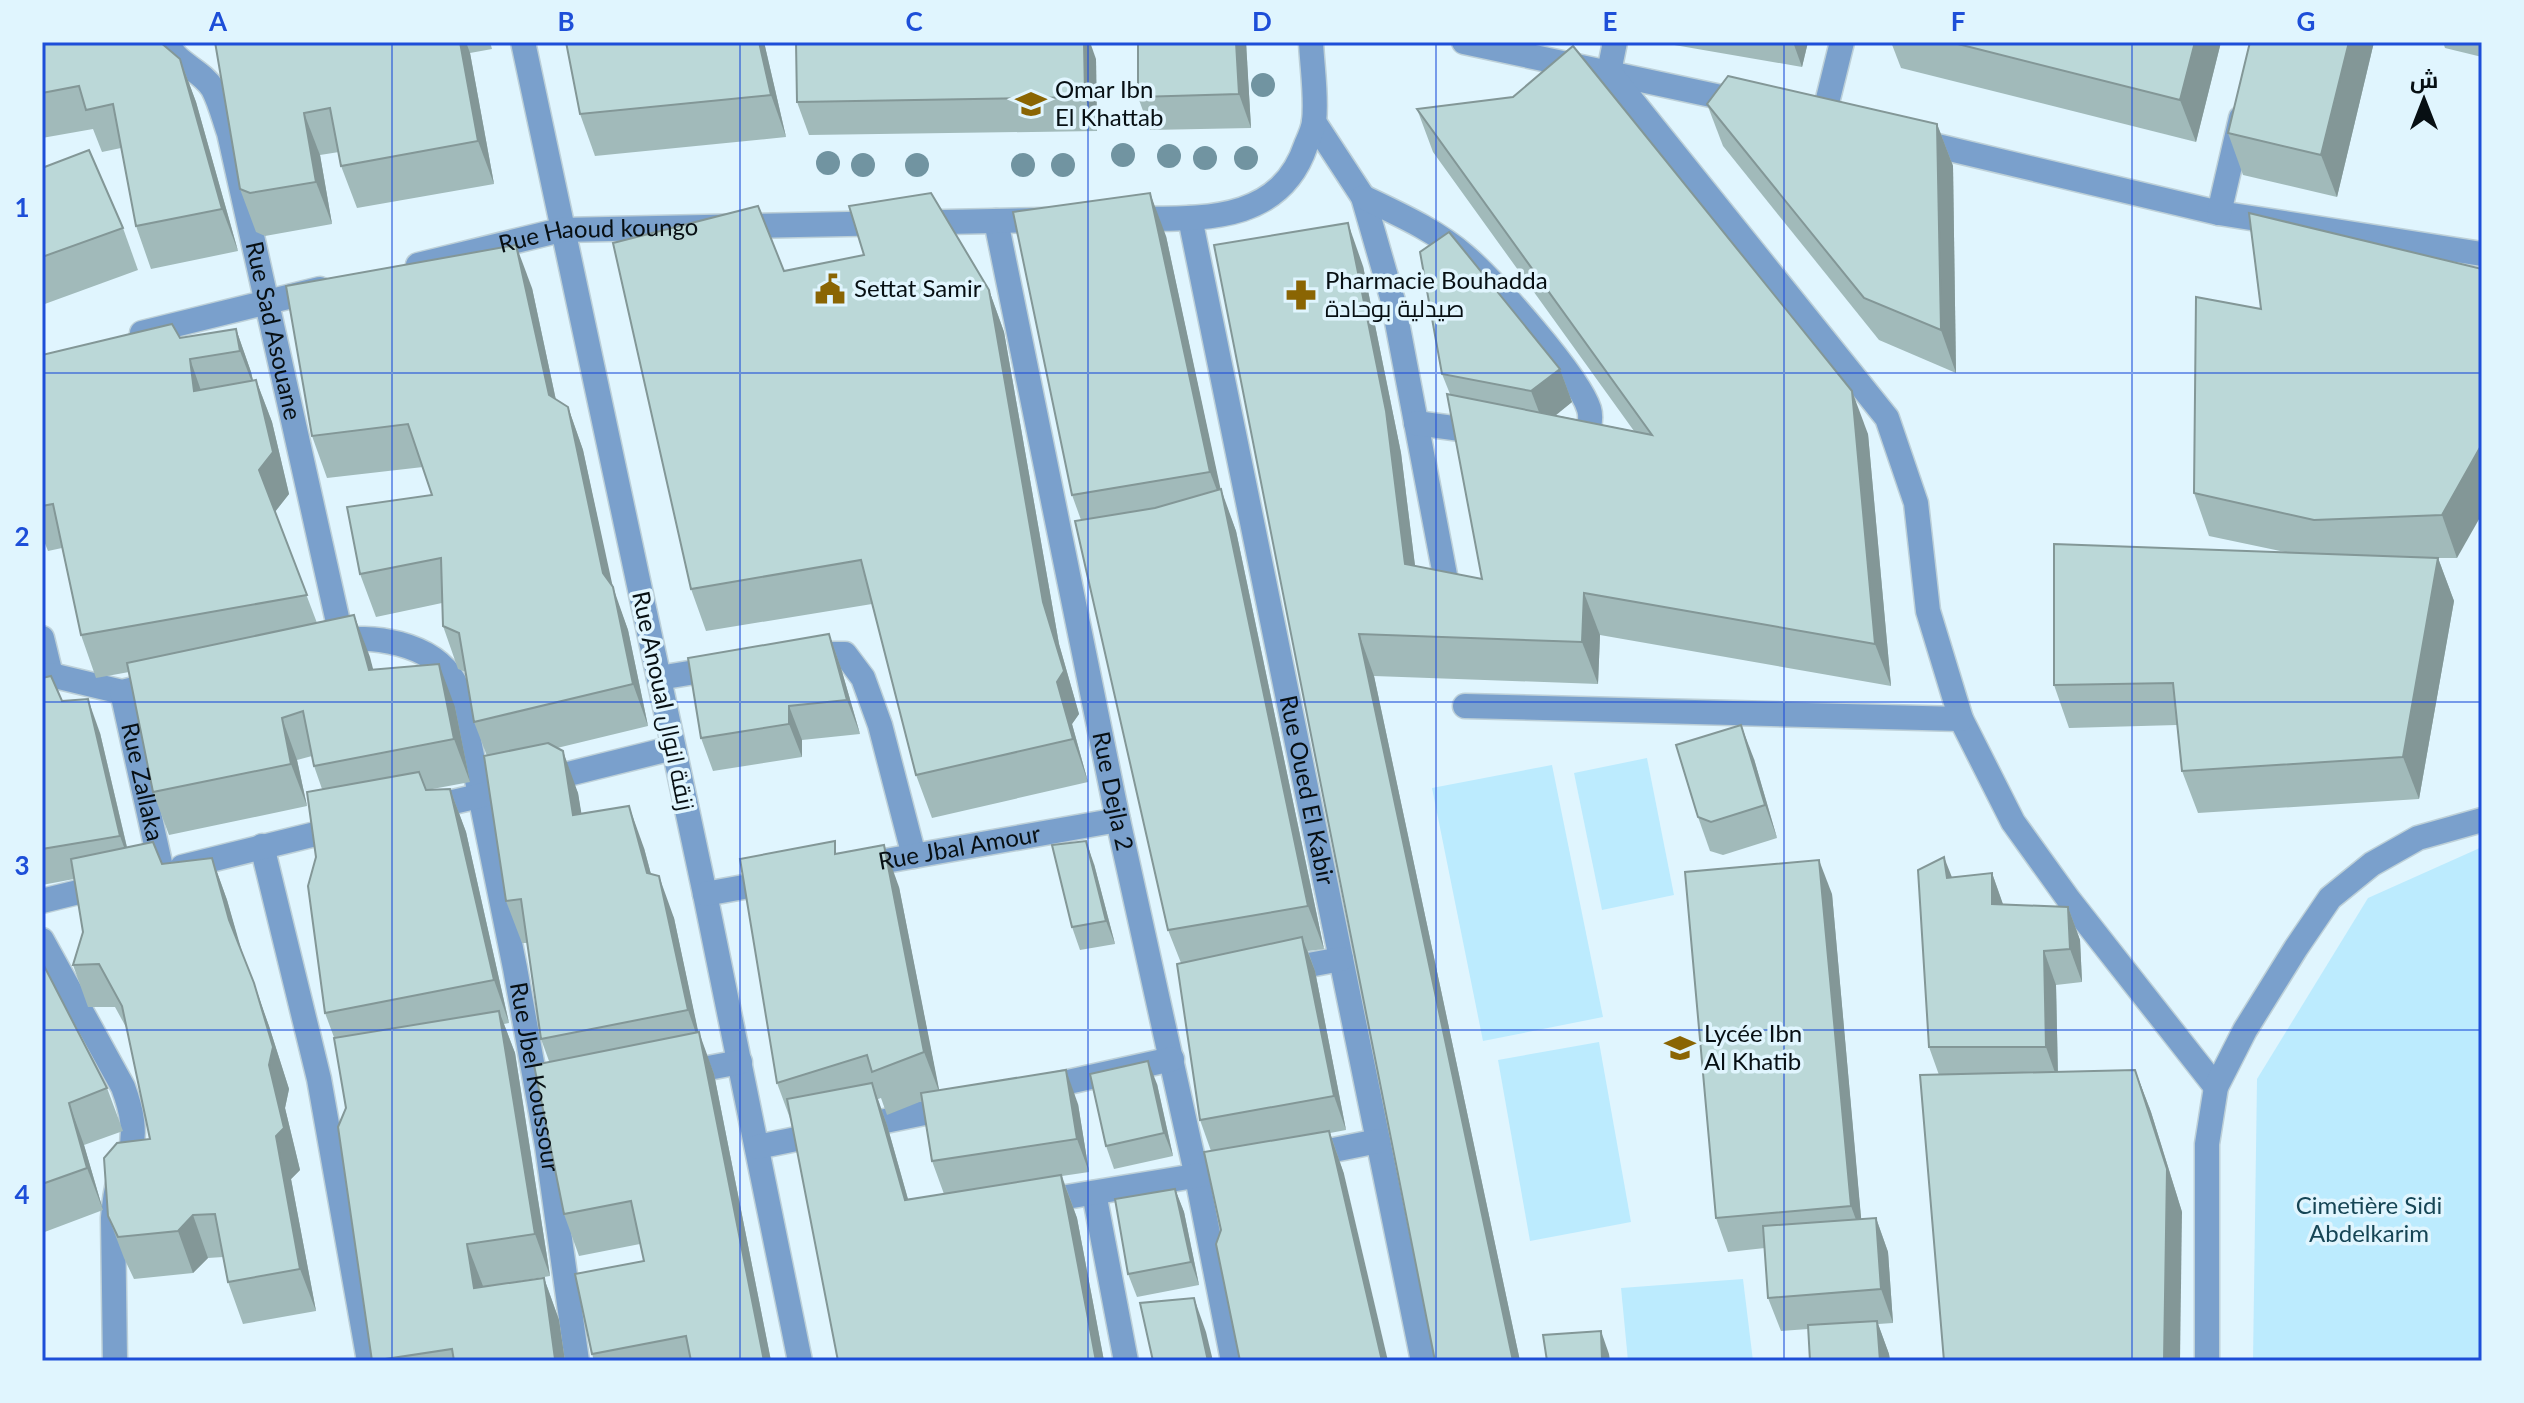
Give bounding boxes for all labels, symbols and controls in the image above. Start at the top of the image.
text: A [208,5,228,37]
text: B [557,5,575,37]
text: C [905,5,923,37]
text: D [1252,5,1272,37]
text: E [1603,5,1617,37]
text: F [1951,5,1965,37]
text: G [2297,5,2315,37]
north arrow [2384,60,2464,140]
text: ش [2410,66,2438,94]
place label: Omar Ibn El Khattab [1055,74,1163,131]
school or university icon: Omar Ibn El Khattab [1014,87,1048,121]
text: 1 [14,191,30,223]
street label: Rue Haoud koungo [495,211,699,258]
street label: Rue Sad Asouane [241,238,308,422]
place label: Pharmacie Bouhadda صيدلية بوحادة [1325,265,1548,322]
public building icon: Settat Samir [813,272,847,306]
place label: Settat Samir [854,273,982,302]
pharmacy icon: Pharmacie Bouhadda صيدلية بوحادة [1284,278,1318,312]
text: 2 [14,520,30,552]
street label: Rue Anoual زنقة انوال [626,588,702,813]
street label: Rue Oued El Kabir [1275,693,1342,888]
street label: Rue Zallaka [116,720,171,843]
street label: Rue Dejla 2 [1087,729,1140,853]
street label: Rue Jbal Amour [876,818,1043,875]
text: 3 [14,849,30,881]
street label: Rue Jbel Koussour [505,979,567,1174]
place label: Lycée Ibn Al Khatib [1704,1018,1802,1075]
school or university icon: Lycée Ibn Al Khatib [1663,1031,1697,1065]
text: 4 [14,1178,30,1210]
park label: Cimetière Sidi Abdelkarim [2296,1190,2442,1247]

